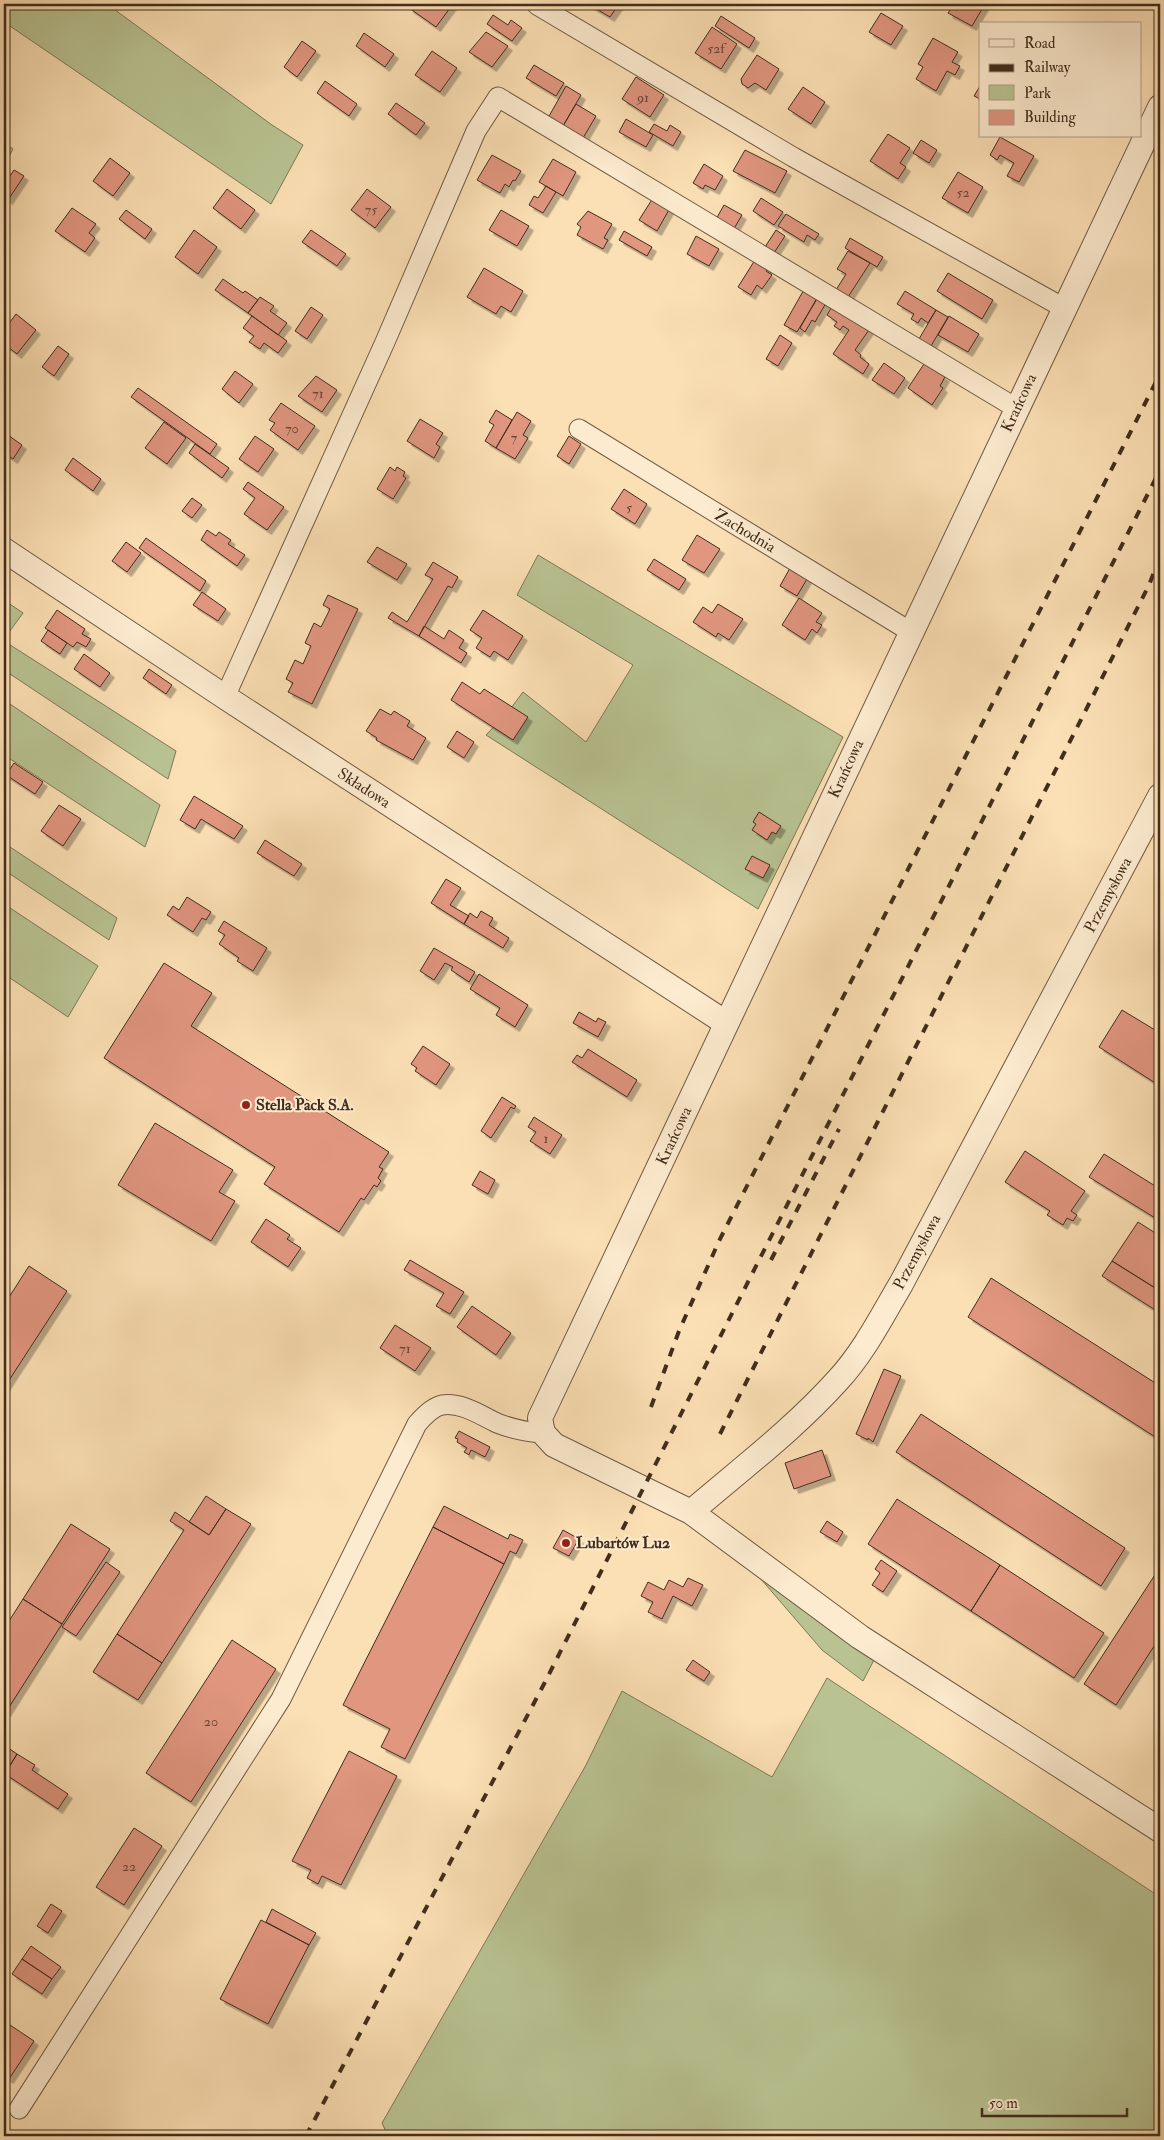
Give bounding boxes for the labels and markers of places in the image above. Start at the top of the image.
place label: Stella Pack S.A. [256,1095,354,1115]
marker: Stella Pack S.A. [240,1099,252,1111]
place label: Lubartów Lu2 [576,1533,670,1553]
marker: Lubartów Lu2 [560,1537,572,1549]

